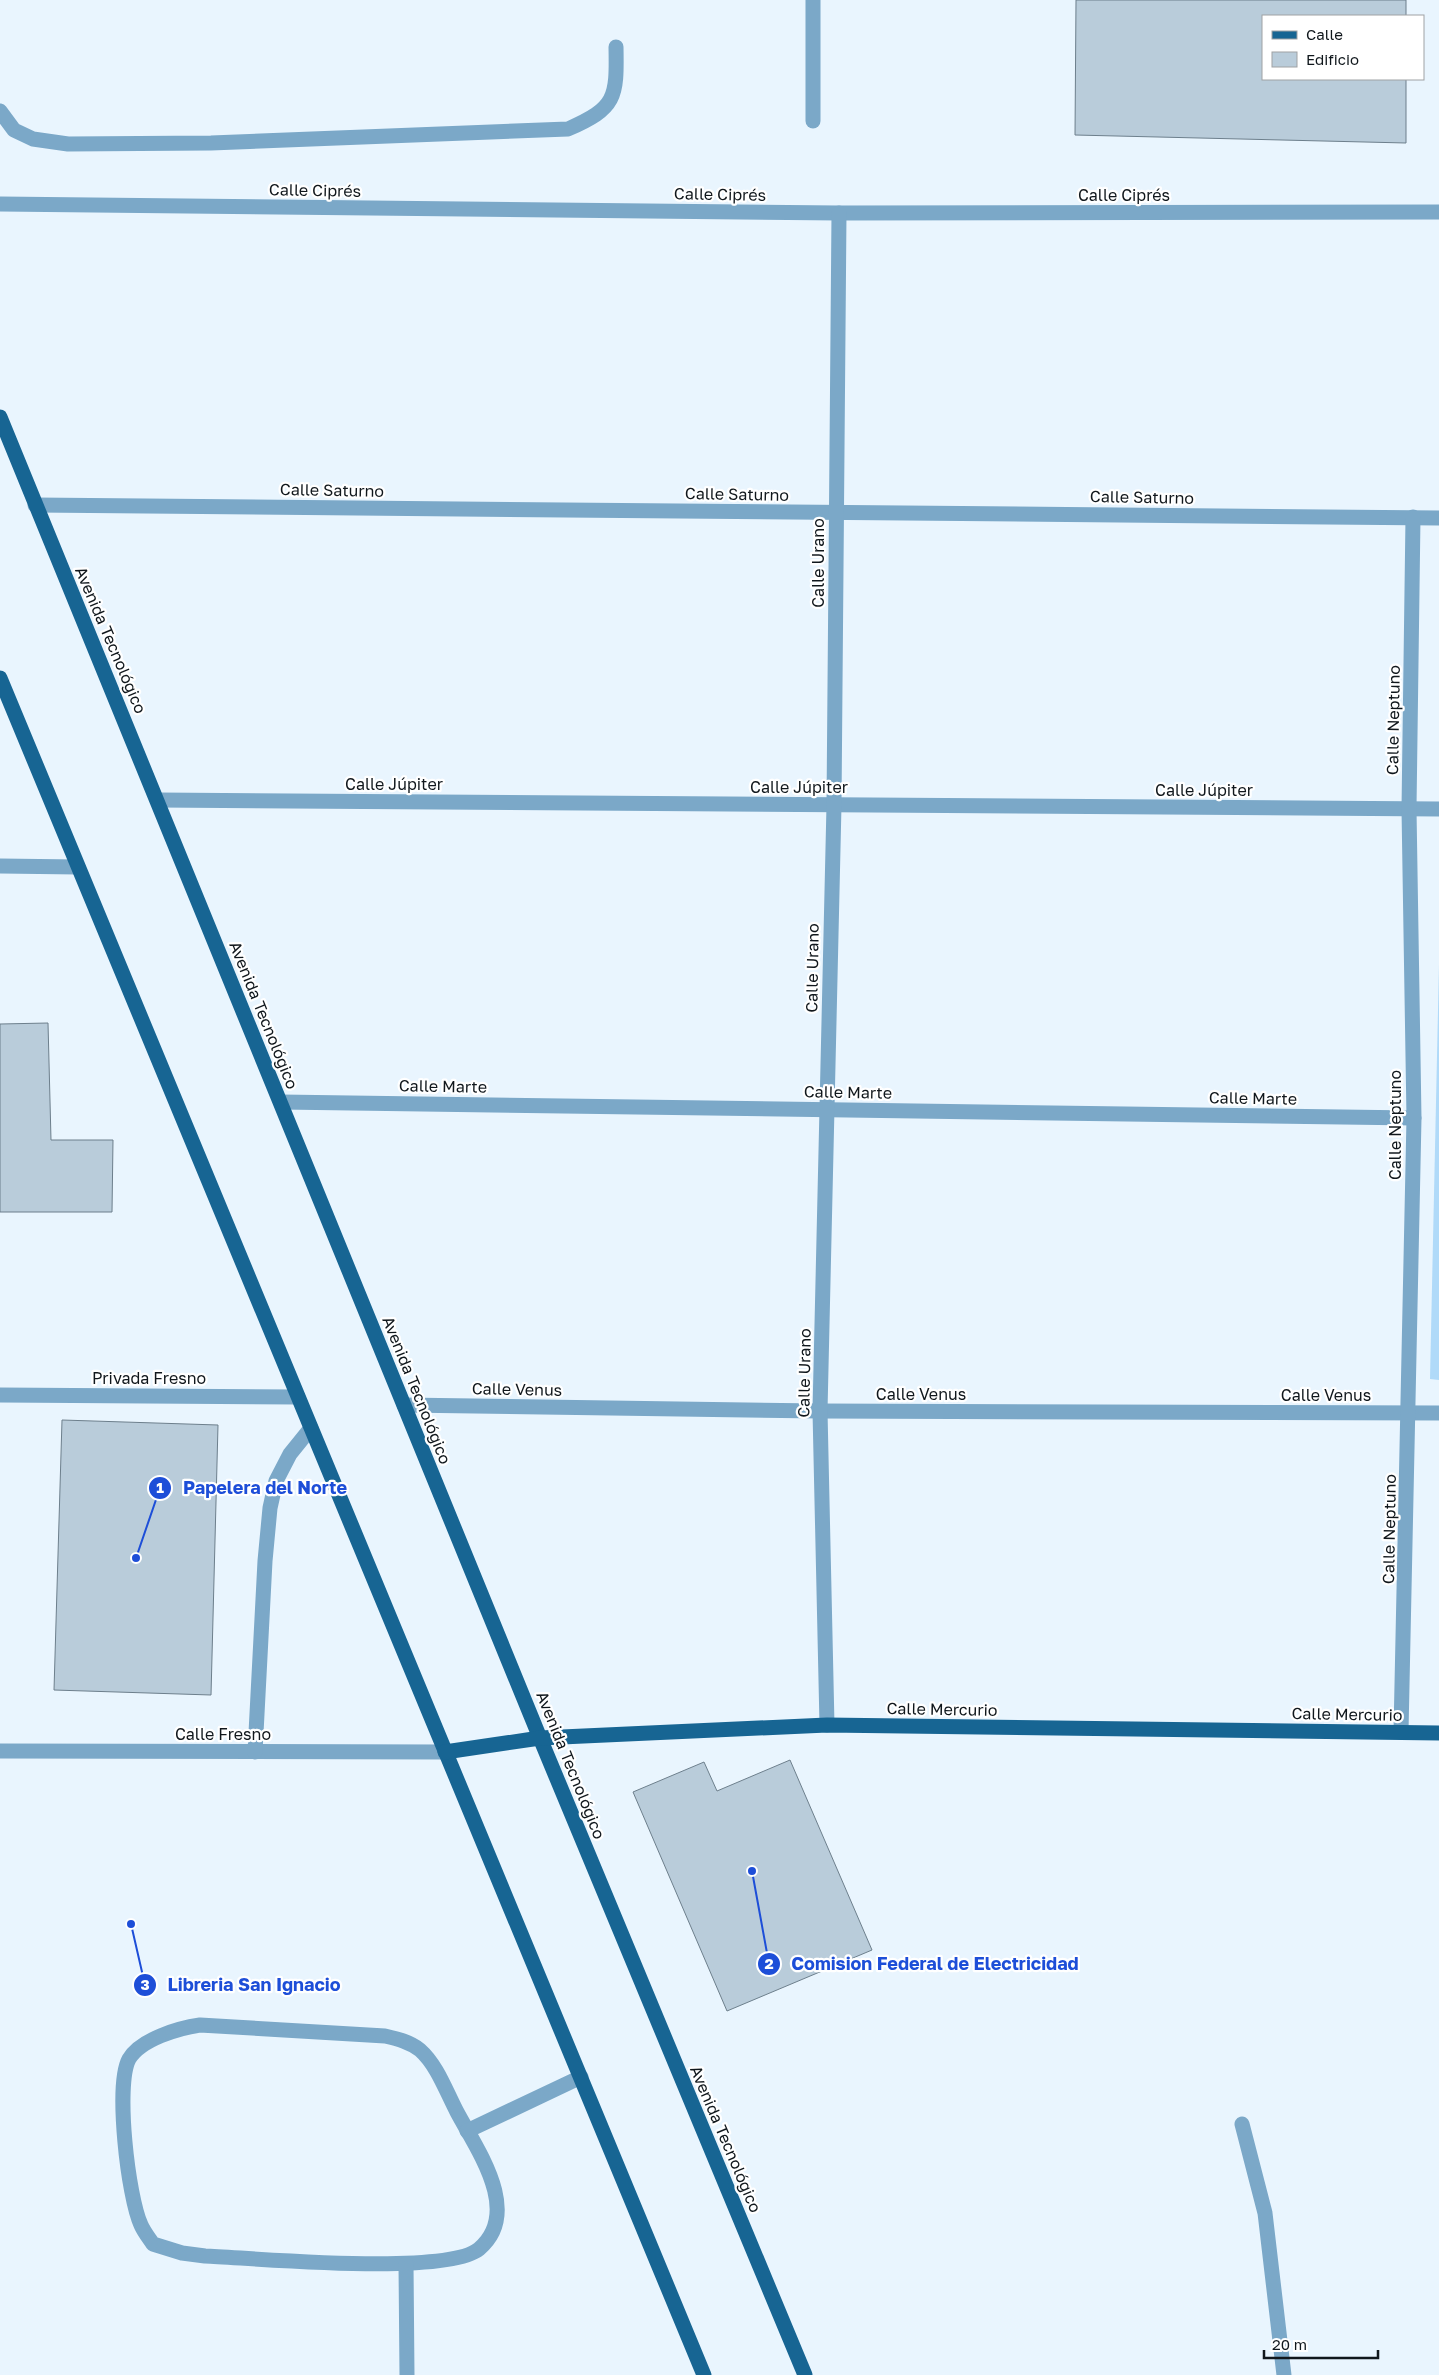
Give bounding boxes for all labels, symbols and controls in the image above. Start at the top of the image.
legend [1262,15,1424,80]
text: Calle [1306,25,1343,43]
text: Edificio [1306,50,1359,68]
street label: Calle Ciprés [269,179,361,201]
street label: Calle Ciprés [674,183,766,205]
street label: Calle Ciprés [1078,185,1170,205]
street label: Calle Saturno [280,479,384,501]
street label: Calle Saturno [685,483,789,505]
street label: Calle Saturno [1090,486,1194,508]
street label: Calle Urano [808,518,828,608]
street label: Avenida Tecnológico [71,564,151,716]
street label: Calle Neptuno [1382,665,1404,775]
street label: Calle Júpiter [345,774,443,794]
street label: Calle Júpiter [750,777,848,797]
street label: Calle Júpiter [1155,780,1253,800]
street label: Calle Urano [801,923,823,1013]
street label: Avenida Tecnológico [225,938,303,1092]
street label: Calle Neptuno [1385,1070,1405,1180]
street label: Calle Marte [399,1075,487,1097]
street label: Calle Marte [804,1081,892,1103]
street label: Calle Marte [1209,1087,1297,1109]
street label: Avenida Tecnológico [378,1313,456,1467]
street label: Calle Urano [793,1328,815,1418]
street label: Privada Fresno [92,1368,206,1388]
street label: Calle Venus [472,1378,562,1400]
street label: Calle Venus [876,1384,966,1404]
street label: Calle Venus [1281,1385,1371,1405]
callout: Papelera del Norte [148,1471,357,1504]
street label: Calle Neptuno [1378,1474,1400,1584]
text: Papelera del Norte [183,1476,347,1498]
text: 1 [156,1478,164,1496]
street label: Avenida Tecnológico [532,1688,610,1842]
street label: Calle Mercurio [886,1698,998,1720]
street label: Calle Mercurio [1291,1703,1403,1725]
street label: Calle Fresno [175,1724,271,1744]
callout: Comision Federal de Electricidad [757,1947,1089,1980]
text: Comision Federal de Electricidad [791,1952,1079,1974]
text: 2 [764,1954,774,1972]
callout: Libreria San Ignacio [133,1968,351,2001]
text: Libreria San Ignacio [167,1973,341,1995]
text: 3 [140,1975,150,1993]
street label: Avenida Tecnológico [686,2063,766,2215]
scale bar [1264,2328,1378,2360]
text: 20 m [1272,2335,1307,2353]

